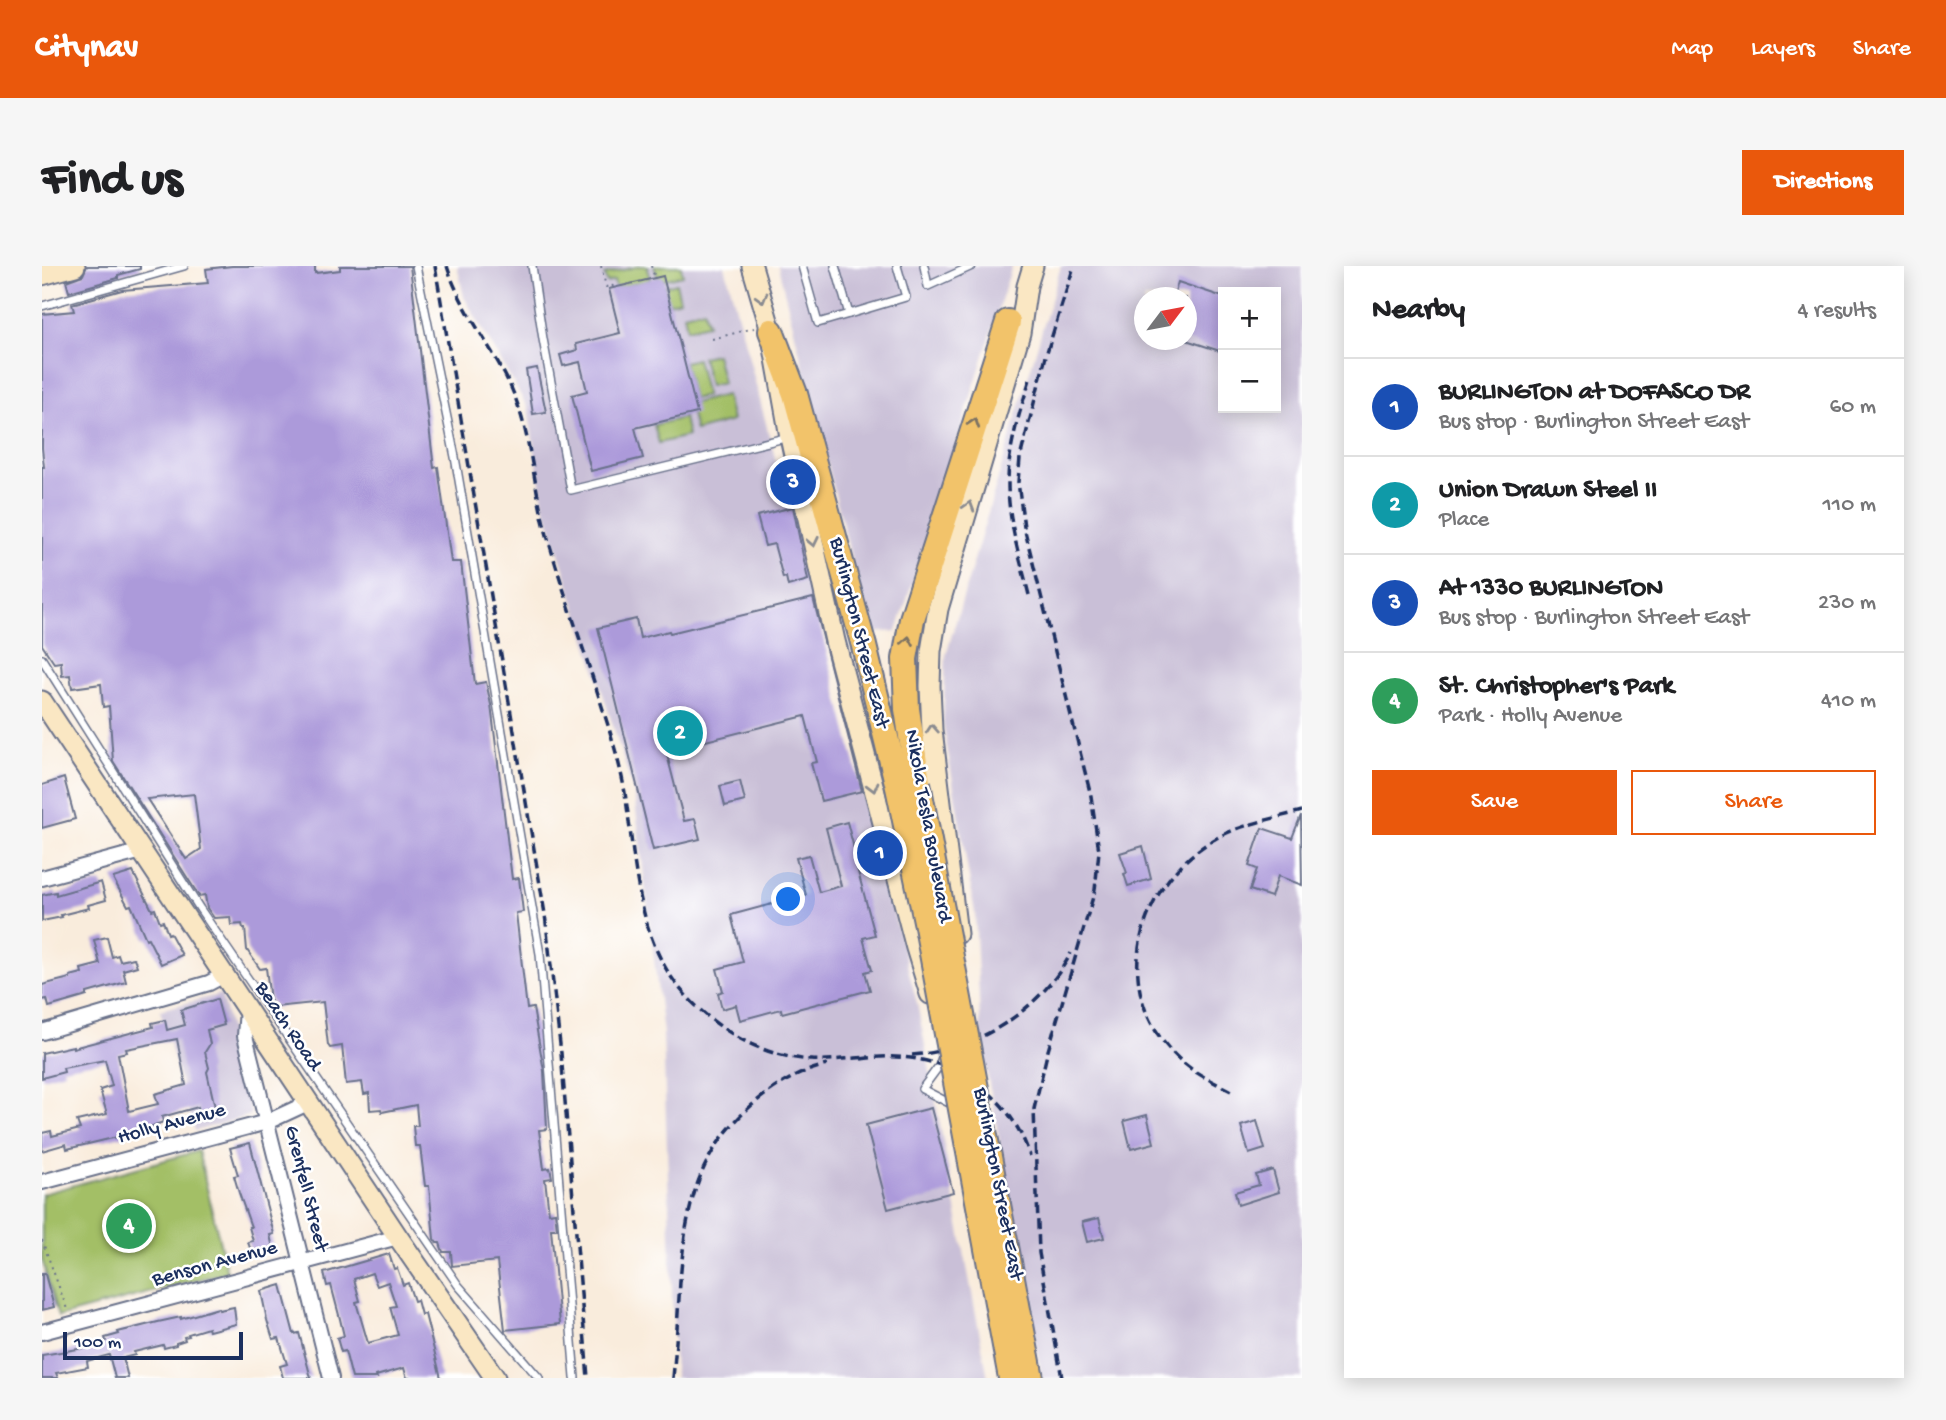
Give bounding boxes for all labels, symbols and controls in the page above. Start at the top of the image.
text: Citynav [35,30,138,68]
text: Map [1671,35,1713,64]
text: Layers [1751,35,1815,64]
text: Share [1853,35,1911,64]
button: Directions [1742,150,1904,215]
text: Find us [42,153,182,211]
north arrow [1134,287,1197,350]
map controls [1218,287,1281,413]
button: + [1218,287,1281,350]
one-way arrow [753,292,768,304]
text: Nearby [1372,294,1465,329]
text: 4 results [1797,298,1876,325]
button: − [1218,350,1281,413]
text: BURLINGTON at DOFASCO DR [1439,378,1750,409]
text: 1 [1390,394,1400,421]
text: 60 m [1830,394,1876,421]
text: Bus stop · Burlington Street East [1439,409,1749,436]
one-way arrow [966,418,980,430]
pin: 3 [770,456,816,508]
text: Union Drawn Steel II [1439,476,1657,507]
text: 2 [1389,492,1401,519]
text: 110 m [1823,492,1876,519]
one-way arrow [960,501,975,513]
text: Place [1439,507,1489,534]
street label: Burlington Street East [822,534,894,733]
one-way arrow [804,536,819,548]
text: At 1330 BURLINGTON [1439,574,1663,605]
text: 3 [1389,590,1401,617]
text: 230 m [1818,590,1876,617]
text: Bus stop · Burlington Street East [1439,605,1749,632]
one-way arrow [900,635,915,647]
text: St. Christopher's Park [1439,672,1674,703]
text: 4 [1390,688,1400,715]
text: 410 m [1821,688,1876,715]
text: Park · Holly Avenue [1439,703,1622,730]
pin: 2 [657,707,703,759]
one-way arrow [925,723,940,734]
street label: Nikola Tesla Boulevard [898,728,957,926]
button: Save [1372,770,1617,835]
button: Share [1631,770,1876,835]
one-way arrow [865,780,879,792]
pin: 1 [857,827,903,879]
your location [771,882,805,916]
street label: Beach Road [247,977,327,1078]
street label: Burlington Street East [966,1085,1028,1285]
street label: Holly Avenue [115,1098,230,1151]
street label: Grenfell Street [277,1123,333,1257]
pin: 4 [106,1200,152,1252]
street label: Benson Avenue [149,1236,281,1294]
scale bar [63,1329,243,1361]
text: 100 m [74,1332,121,1355]

